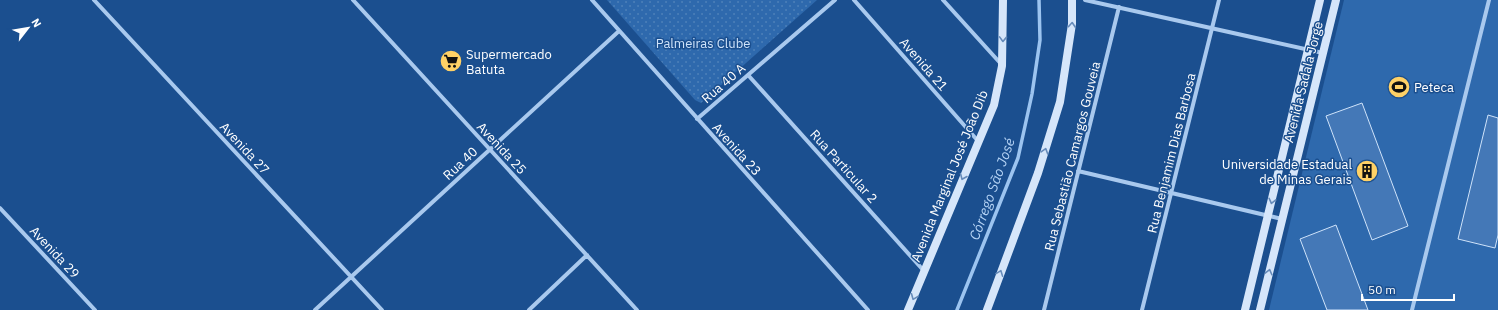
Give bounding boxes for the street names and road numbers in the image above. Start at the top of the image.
street label: Avenida Sadala Jorge [1280,20,1327,145]
street label: Avenida 21 [896,34,952,95]
street label: Rua 40 A [698,59,749,107]
street label: Rua Sebastião Camargos Gouveia [1041,60,1104,253]
street label: Rua Benjamim Dias Barbosa [1143,71,1200,235]
street label: Avenida Marginal José João Dib [907,88,992,265]
street label: Avenida 27 [216,119,273,178]
street label: Avenida 25 [473,119,530,178]
street label: Avenida 23 [708,119,765,179]
street label: Rua Particular 2 [806,126,881,207]
street label: Rua 40 [439,143,481,184]
street label: Avenida 29 [26,223,83,282]

